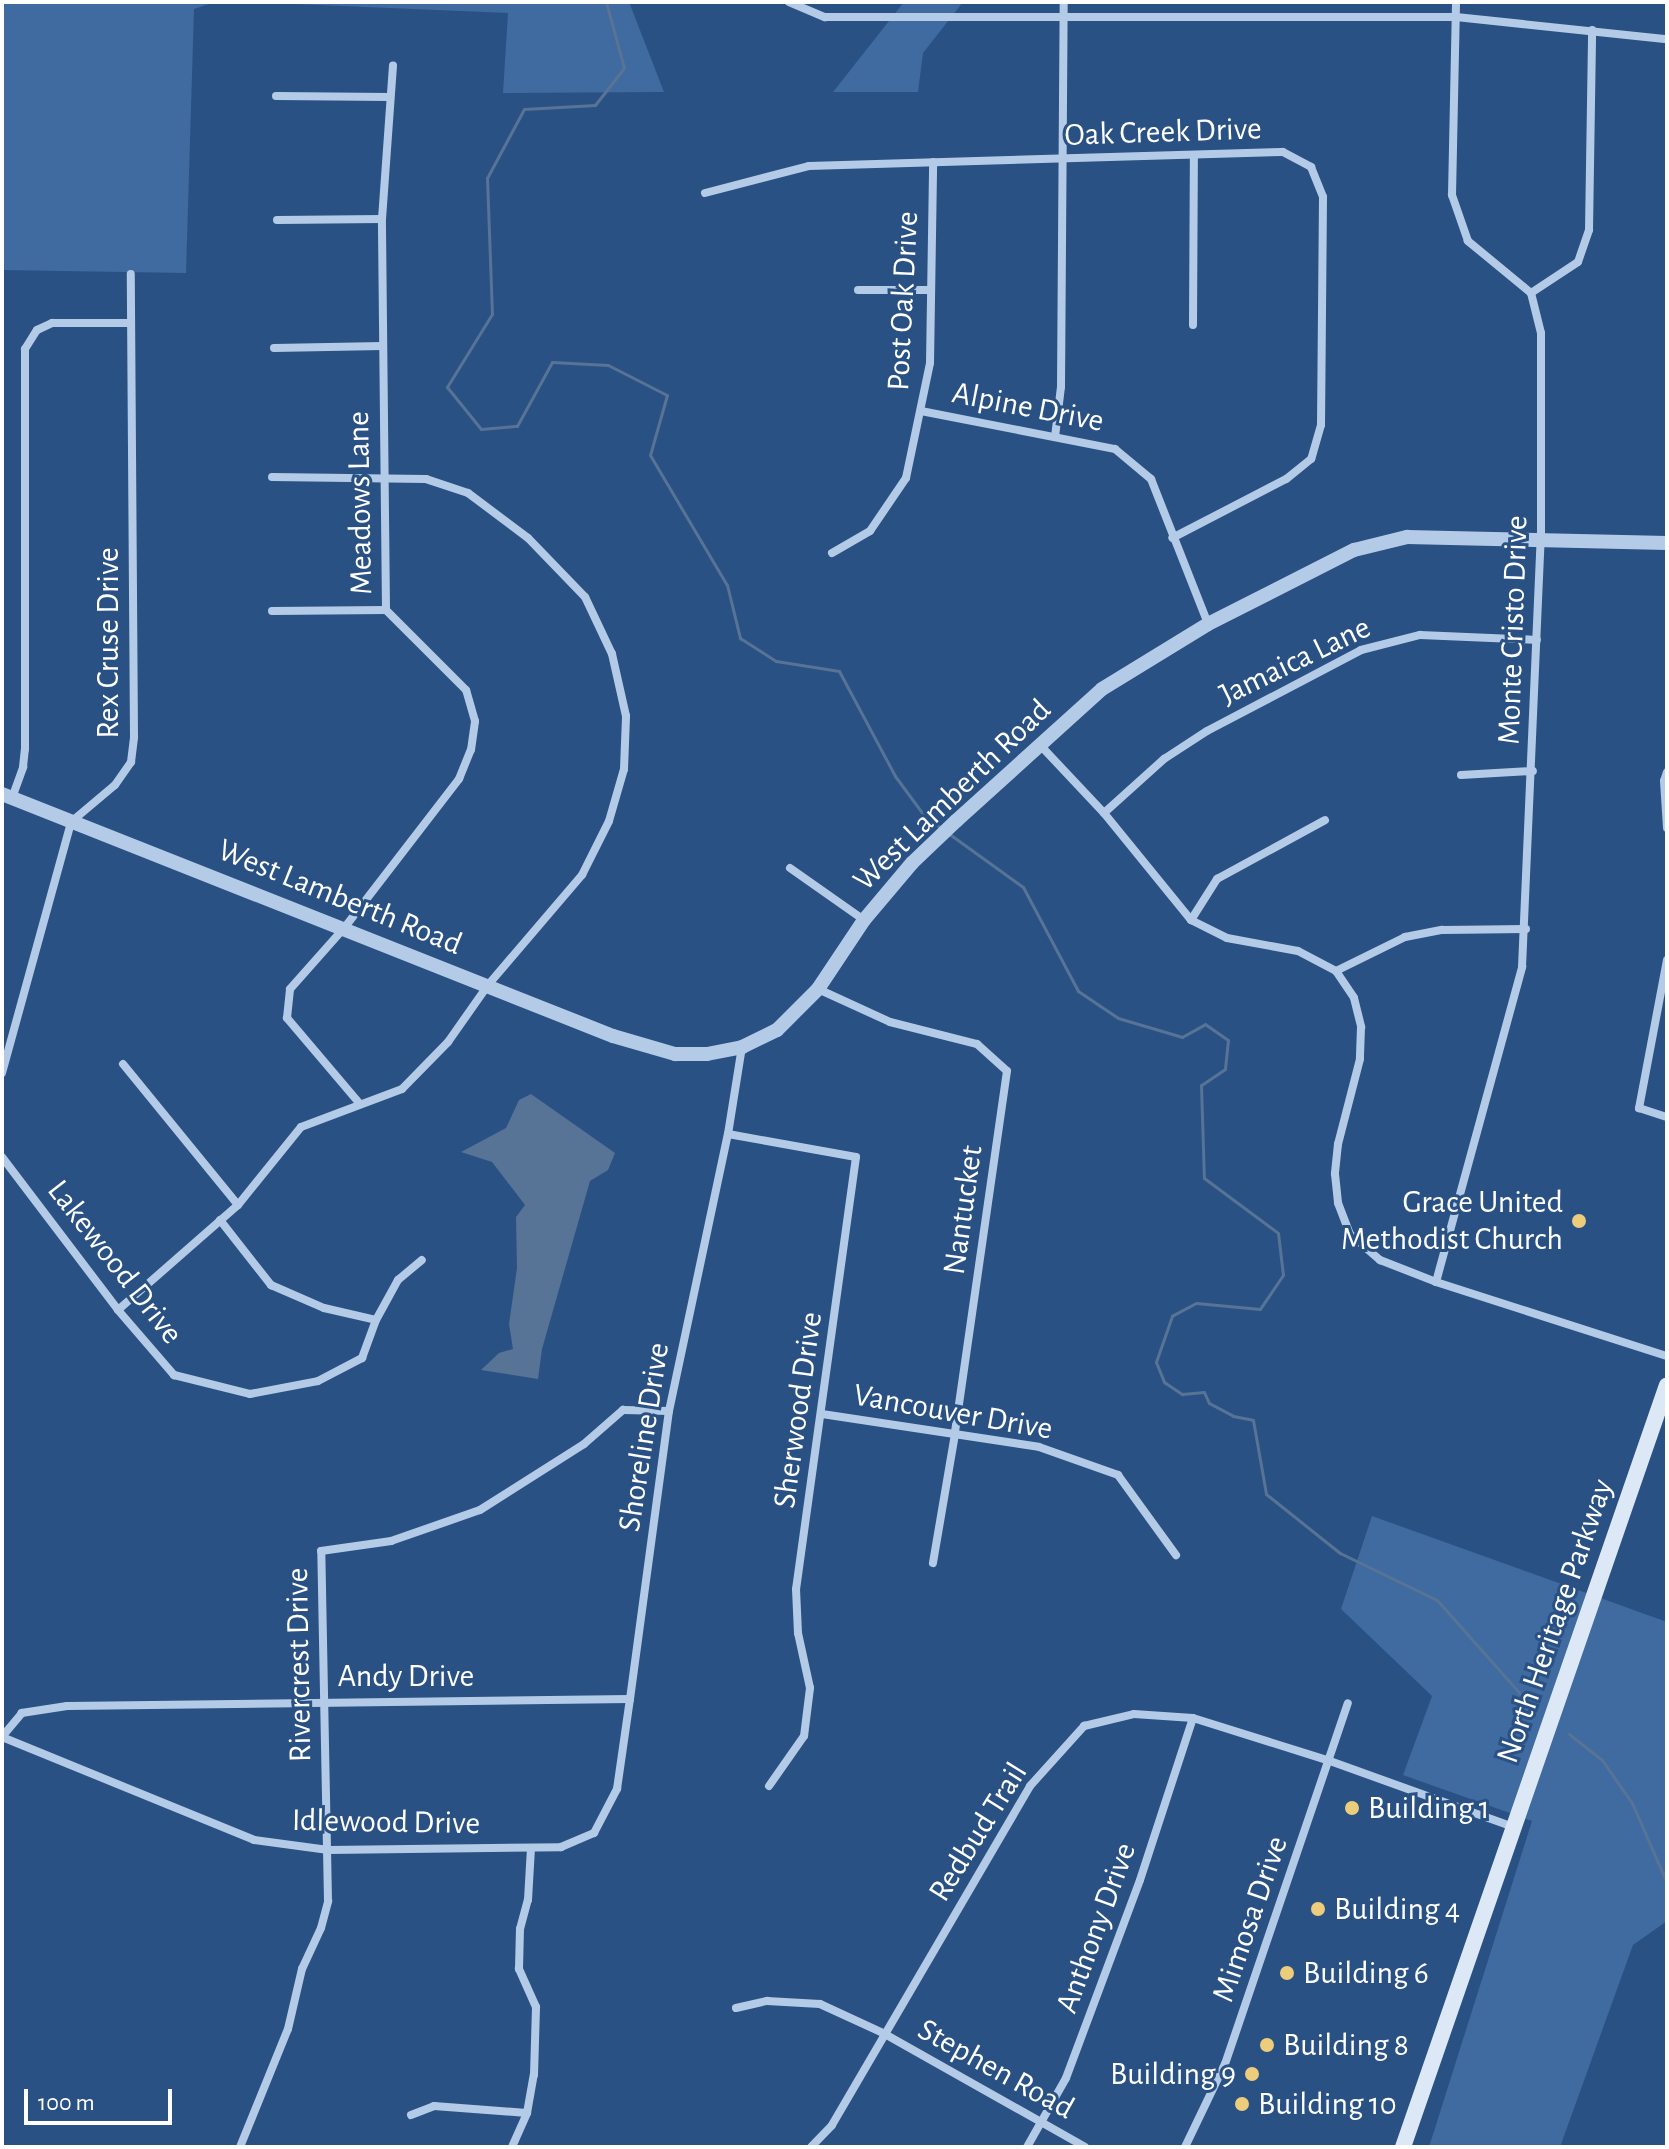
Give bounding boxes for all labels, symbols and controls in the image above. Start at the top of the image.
street label: Oak Creek Drive [1064,109,1262,155]
street label: Post Oak Drive [879,210,927,392]
street label: Alpine Drive [949,374,1107,440]
street label: Meadows Lane [339,411,381,595]
street label: Monte Cristo Drive [1490,515,1536,745]
street label: Rex Cruse Drive [89,547,127,739]
street label: Jamaica Lane [1213,608,1377,714]
street label: West Lamberth Road [845,691,1059,899]
street label: West Lamberth Road [212,831,468,963]
street label: Nantucket [935,1143,991,1277]
street label: Lakewood Drive [39,1172,191,1352]
place label: Grace United Methodist Church [1341,1184,1563,1259]
marker: Grace United Methodist Church [1570,1212,1588,1230]
street label: Sherwood Drive [765,1309,831,1511]
street label: Shoreline Drive [610,1340,678,1534]
street label: Vancouver Drive [851,1376,1055,1448]
street label: North Heritage Parkway [1488,1474,1622,1768]
street label: Rivercrest Drive [278,1567,320,1763]
street label: Andy Drive [338,1657,474,1695]
street label: Redbud Trail [920,1755,1036,1909]
place label: Building 1 [1368,1789,1490,1827]
marker: Building 1 [1343,1799,1361,1817]
street label: Idlewood Drive [292,1801,480,1843]
street label: Mimosa Drive [1204,1831,1296,2007]
street label: Anthony Drive [1047,1838,1145,2018]
place label: Building 4 [1334,1890,1460,1928]
marker: Building 4 [1309,1900,1327,1918]
place label: Building 6 [1303,1954,1429,1992]
marker: Building 6 [1278,1964,1296,1982]
street label: Stephen Road [911,2010,1081,2128]
place label: Building 8 [1283,2026,1409,2064]
marker: Building 8 [1258,2036,1276,2054]
place label: Building 9 [1110,2055,1236,2093]
marker: Building 9 [1243,2065,1261,2083]
scale bar [28,2073,176,2123]
place label: Building 10 [1258,2085,1397,2123]
text: 100 m [38,2091,95,2115]
marker: Building 10 [1233,2095,1251,2113]

